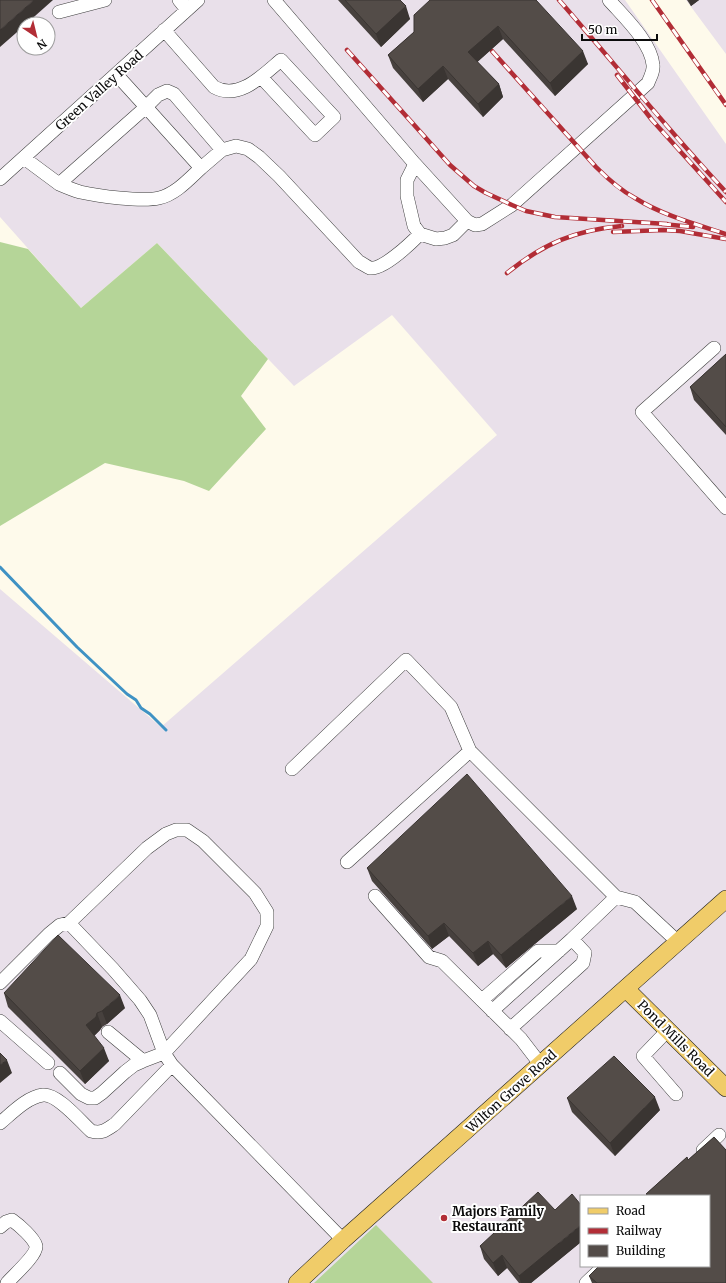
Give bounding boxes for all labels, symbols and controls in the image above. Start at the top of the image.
north arrow [16,16,56,56]
scale bar [582,16,657,42]
text: 50 m [588,22,617,37]
text: N [34,36,49,53]
street label: Green Valley Road [52,46,147,134]
street label: Pond Mills Road [634,996,718,1080]
street label: Wilton Grove Road [462,1046,560,1137]
legend [580,1195,710,1267]
place label: Majors Family Restaurant [452,1203,544,1235]
text: Road [616,1203,645,1218]
marker: Majors Family Restaurant [439,1213,449,1223]
text: Railway [616,1223,662,1238]
text: Building [616,1243,666,1258]

